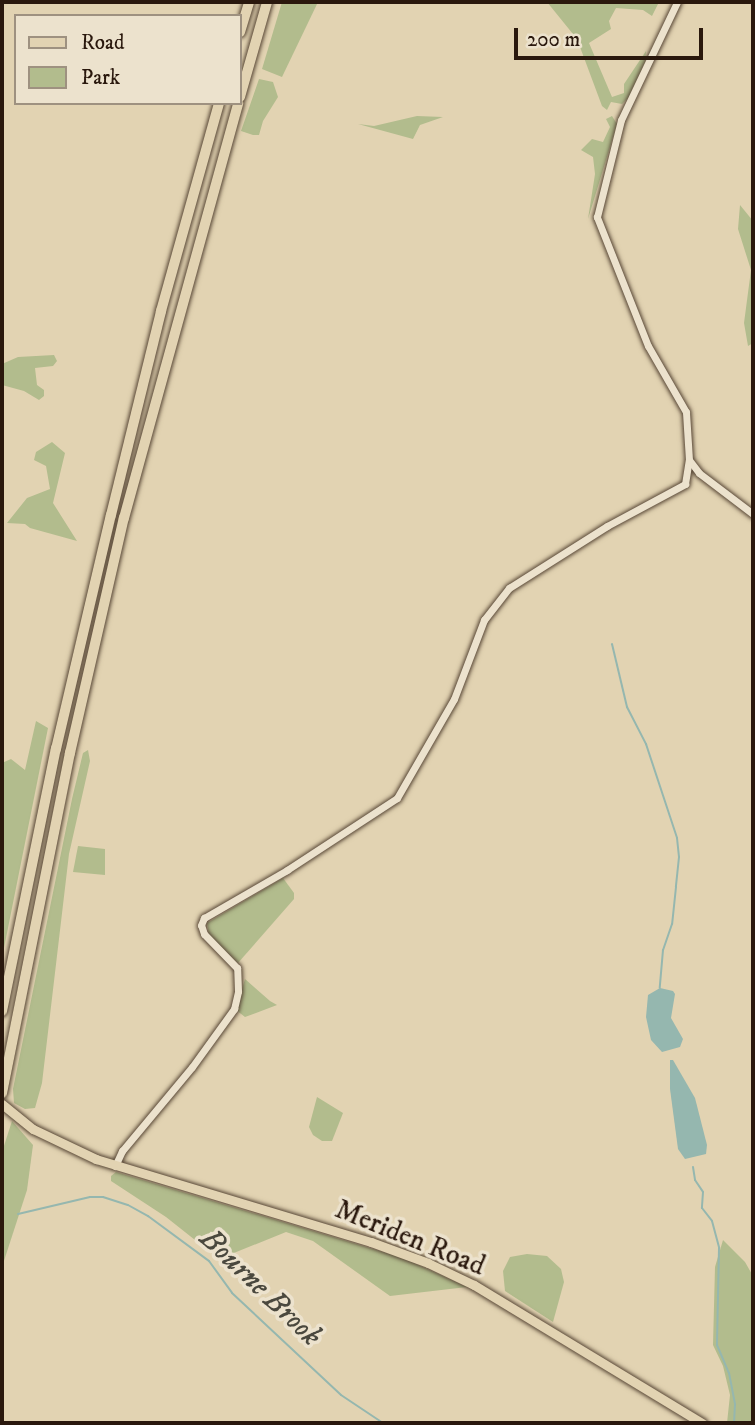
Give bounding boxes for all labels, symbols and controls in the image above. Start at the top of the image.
legend [14,14,242,105]
scale bar [517,14,706,58]
text: 200 m [527,27,580,53]
text: Road [81,30,125,56]
text: Park [81,65,120,91]
street label: Meriden Road [330,1193,490,1283]
water label: Bourne Brook [192,1221,328,1355]

